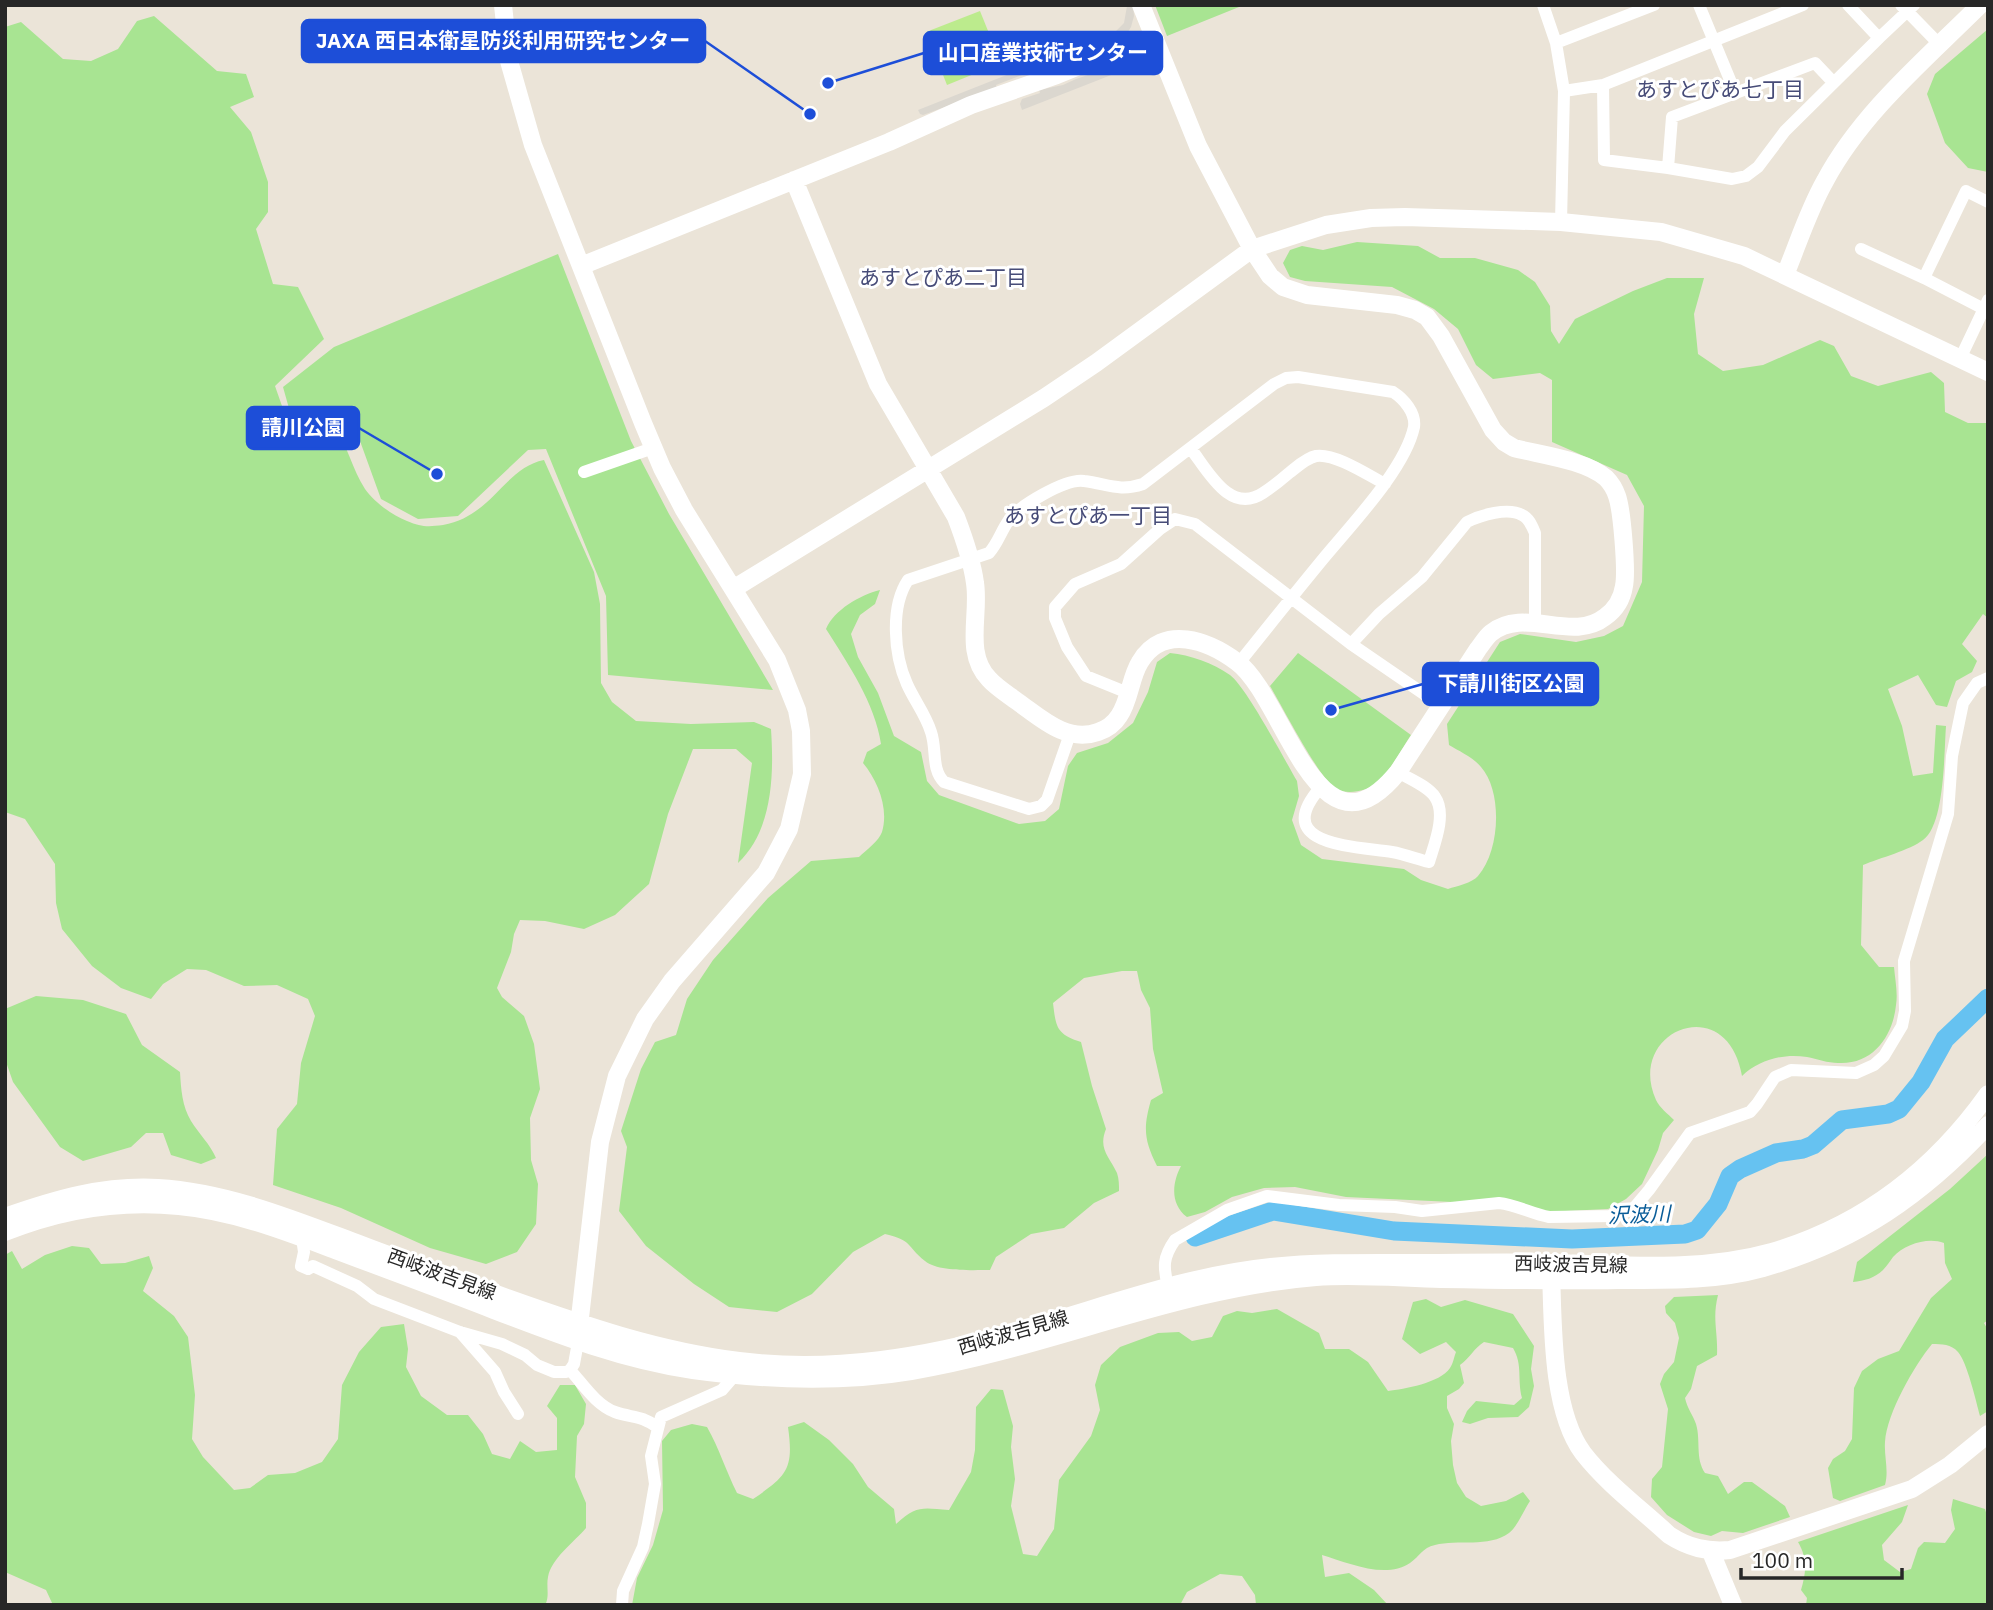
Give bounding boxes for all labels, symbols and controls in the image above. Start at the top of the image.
callout: JAXA 西日本衛星防災利用研究センター [302,20,705,62]
text: JAXA 西日本衛星防災利用研究センター [316,26,690,54]
callout: 山口産業技術センター [924,32,1162,74]
text: 山口産業技術センター [938,38,1148,66]
district label: あすとぴあ七丁目 [1636,75,1804,103]
district label: あすとぴあ二丁目 [859,263,1027,291]
callout: 請川公園 [247,407,359,449]
text: 請川公園 [261,413,345,441]
district label: あすとぴあ一丁目 [1004,501,1172,529]
callout: 下請川街区公園 [1423,663,1598,705]
text: 下請川街区公園 [1438,669,1585,697]
water label: 沢波川 [1607,1199,1673,1229]
street label: 西岐波吉見線 [384,1243,500,1305]
street label: 西岐波吉見線 [1514,1251,1628,1277]
street label: 西岐波吉見線 [955,1305,1071,1359]
scale bar [1741,1536,1902,1580]
text: 100 m [1752,1546,1813,1574]

